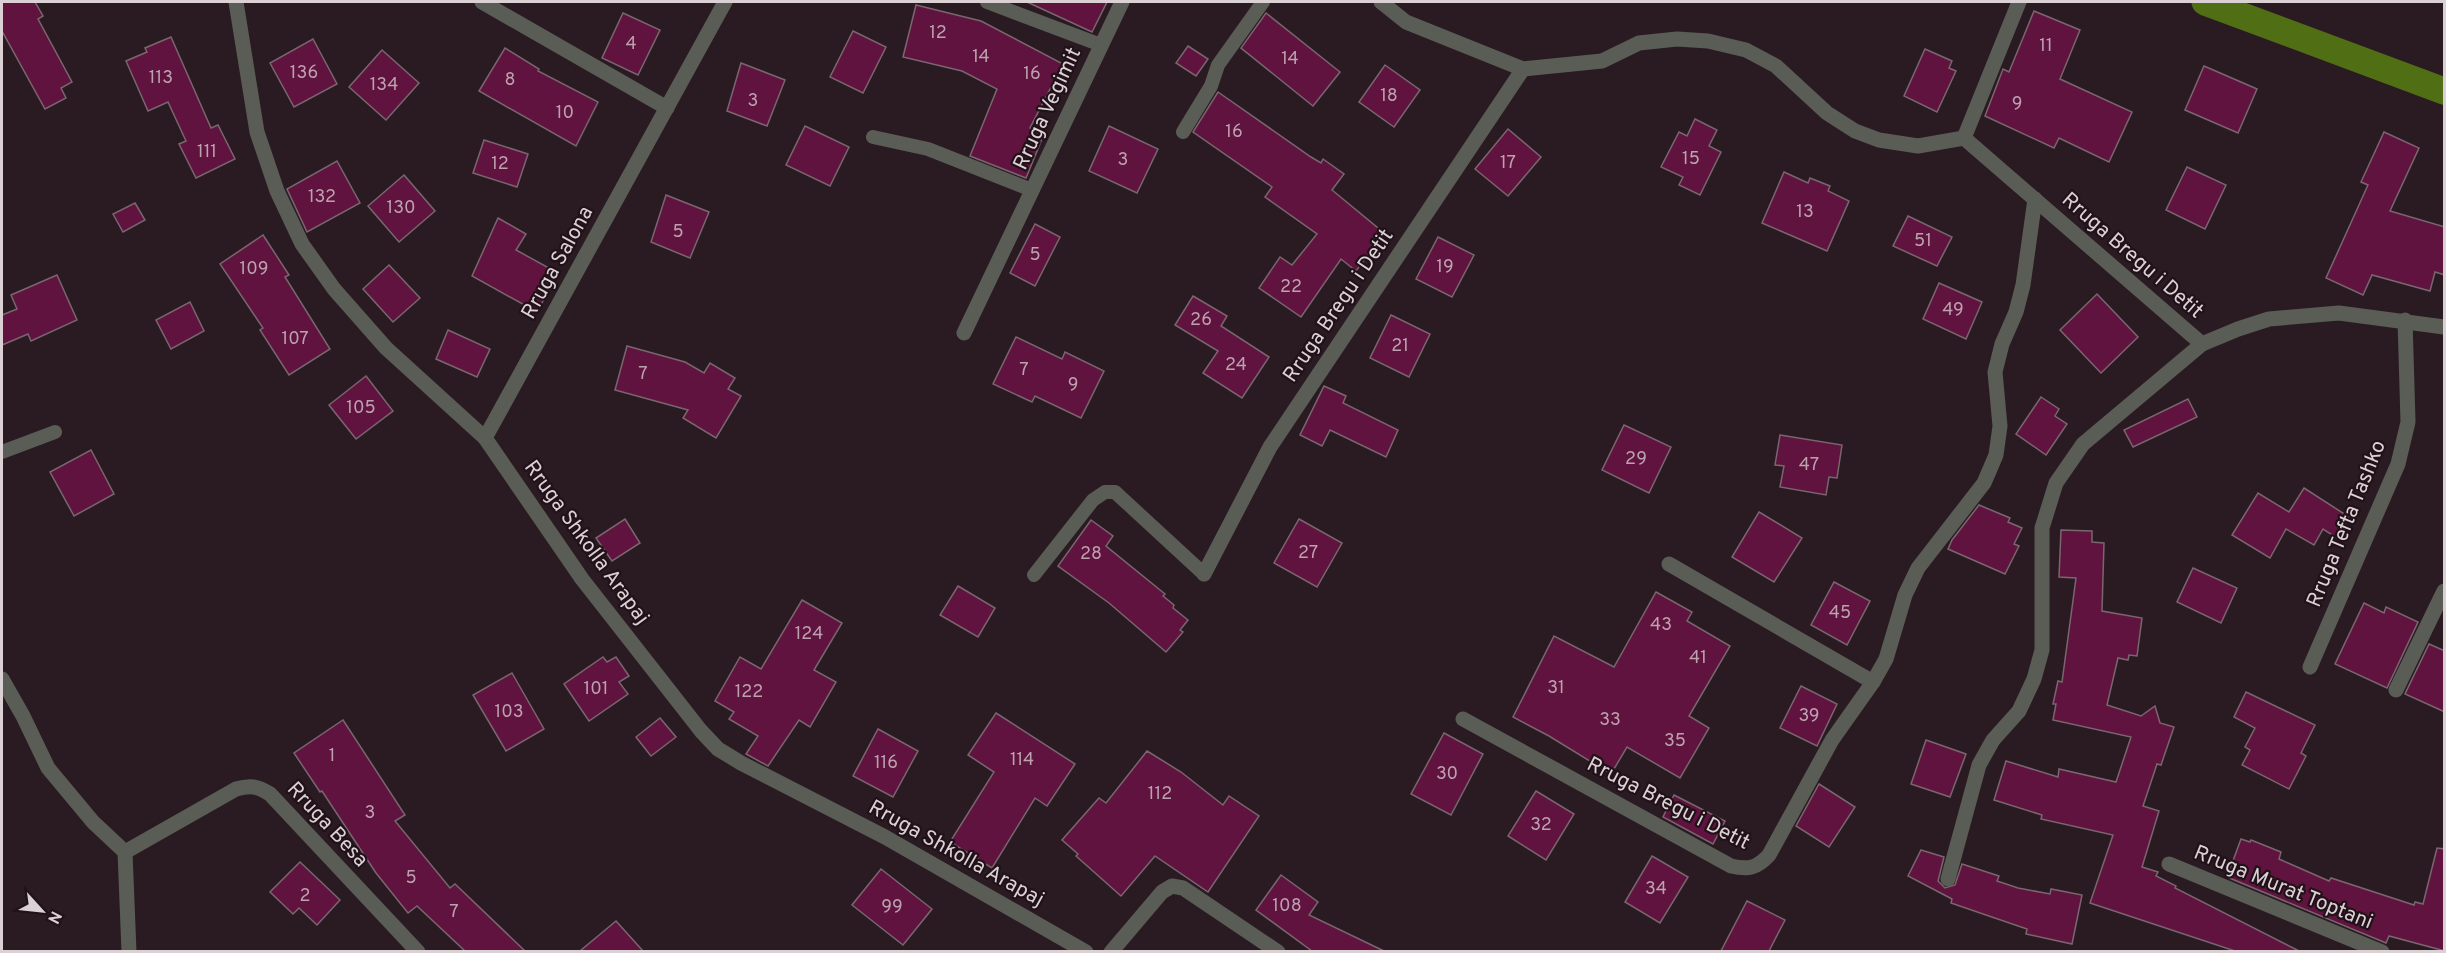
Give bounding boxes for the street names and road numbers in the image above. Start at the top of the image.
street label: Rruga Vegimit [1008,43,1088,175]
street label: Rruga Bregu i Detit [2055,187,2209,325]
street label: Rruga Salona [516,202,600,324]
street label: Rruga Bregu i Detit [1278,224,1400,388]
street label: Rruga Tefta Tashko [2301,436,2393,612]
street label: Rruga Shkolla Arapaj [517,455,655,631]
street label: Rruga Bregu i Detit [1582,751,1754,857]
street label: Rruga Besa [281,777,373,873]
street label: Rruga Shkolla Arapaj [863,794,1049,914]
street label: Rruga Murat Toptani [2189,840,2377,936]

